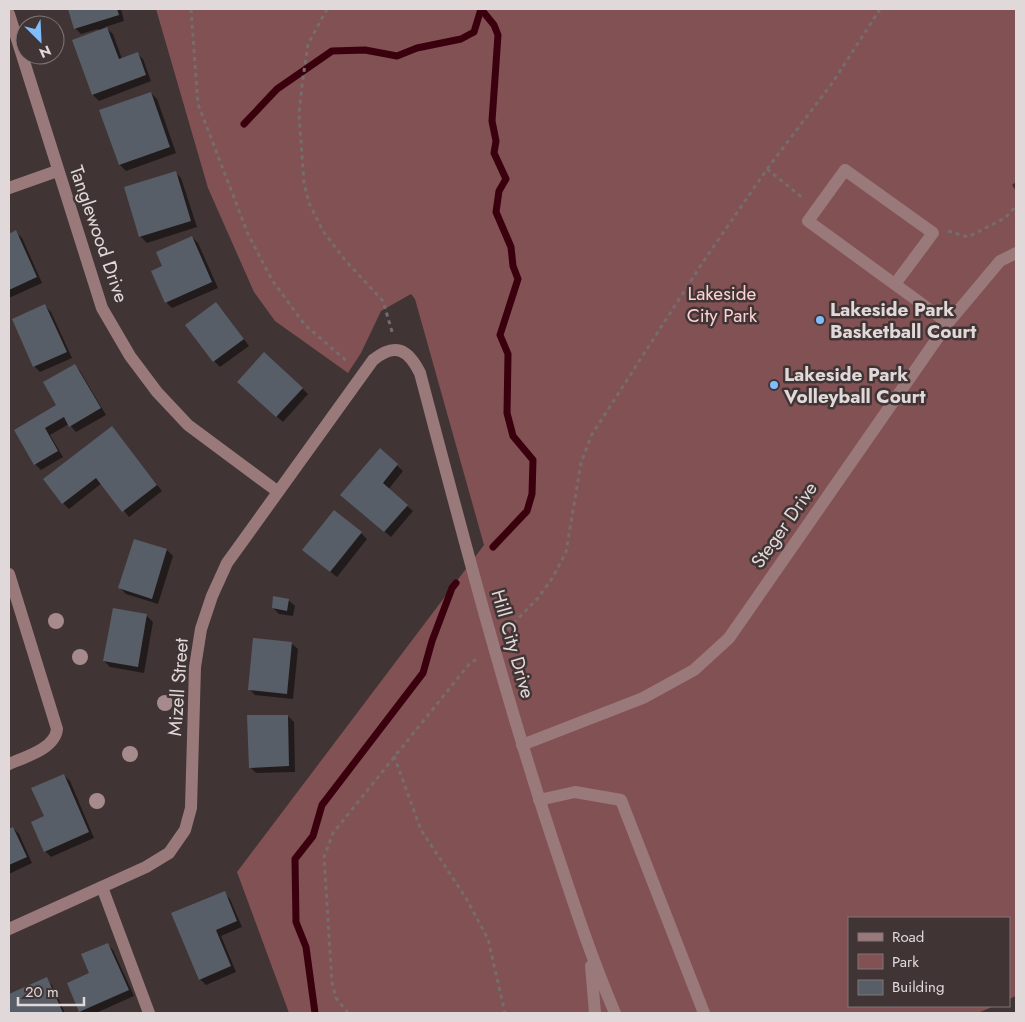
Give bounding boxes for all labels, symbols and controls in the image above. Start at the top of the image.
north arrow [15,15,65,65]
text: N [36,40,54,63]
street label: Tanglewood Drive [63,162,135,306]
park label: Lakeside City Park [687,280,758,329]
place label: Lakeside Park Basketball Court [830,296,976,345]
marker: Lakeside Park Basketball Court [814,314,826,326]
place label: Lakeside Park Volleyball Court [783,361,926,410]
marker: Lakeside Park Volleyball Court [768,379,780,391]
street label: Steger Drive [744,476,824,574]
street label: Hill City Drive [485,587,541,702]
street label: Mizell Street [161,637,195,737]
legend [848,917,1010,1007]
text: Road [892,926,924,948]
text: Park [892,951,919,973]
scale bar [18,974,84,1006]
text: Building [892,976,944,998]
text: 20 m [25,981,59,1003]

